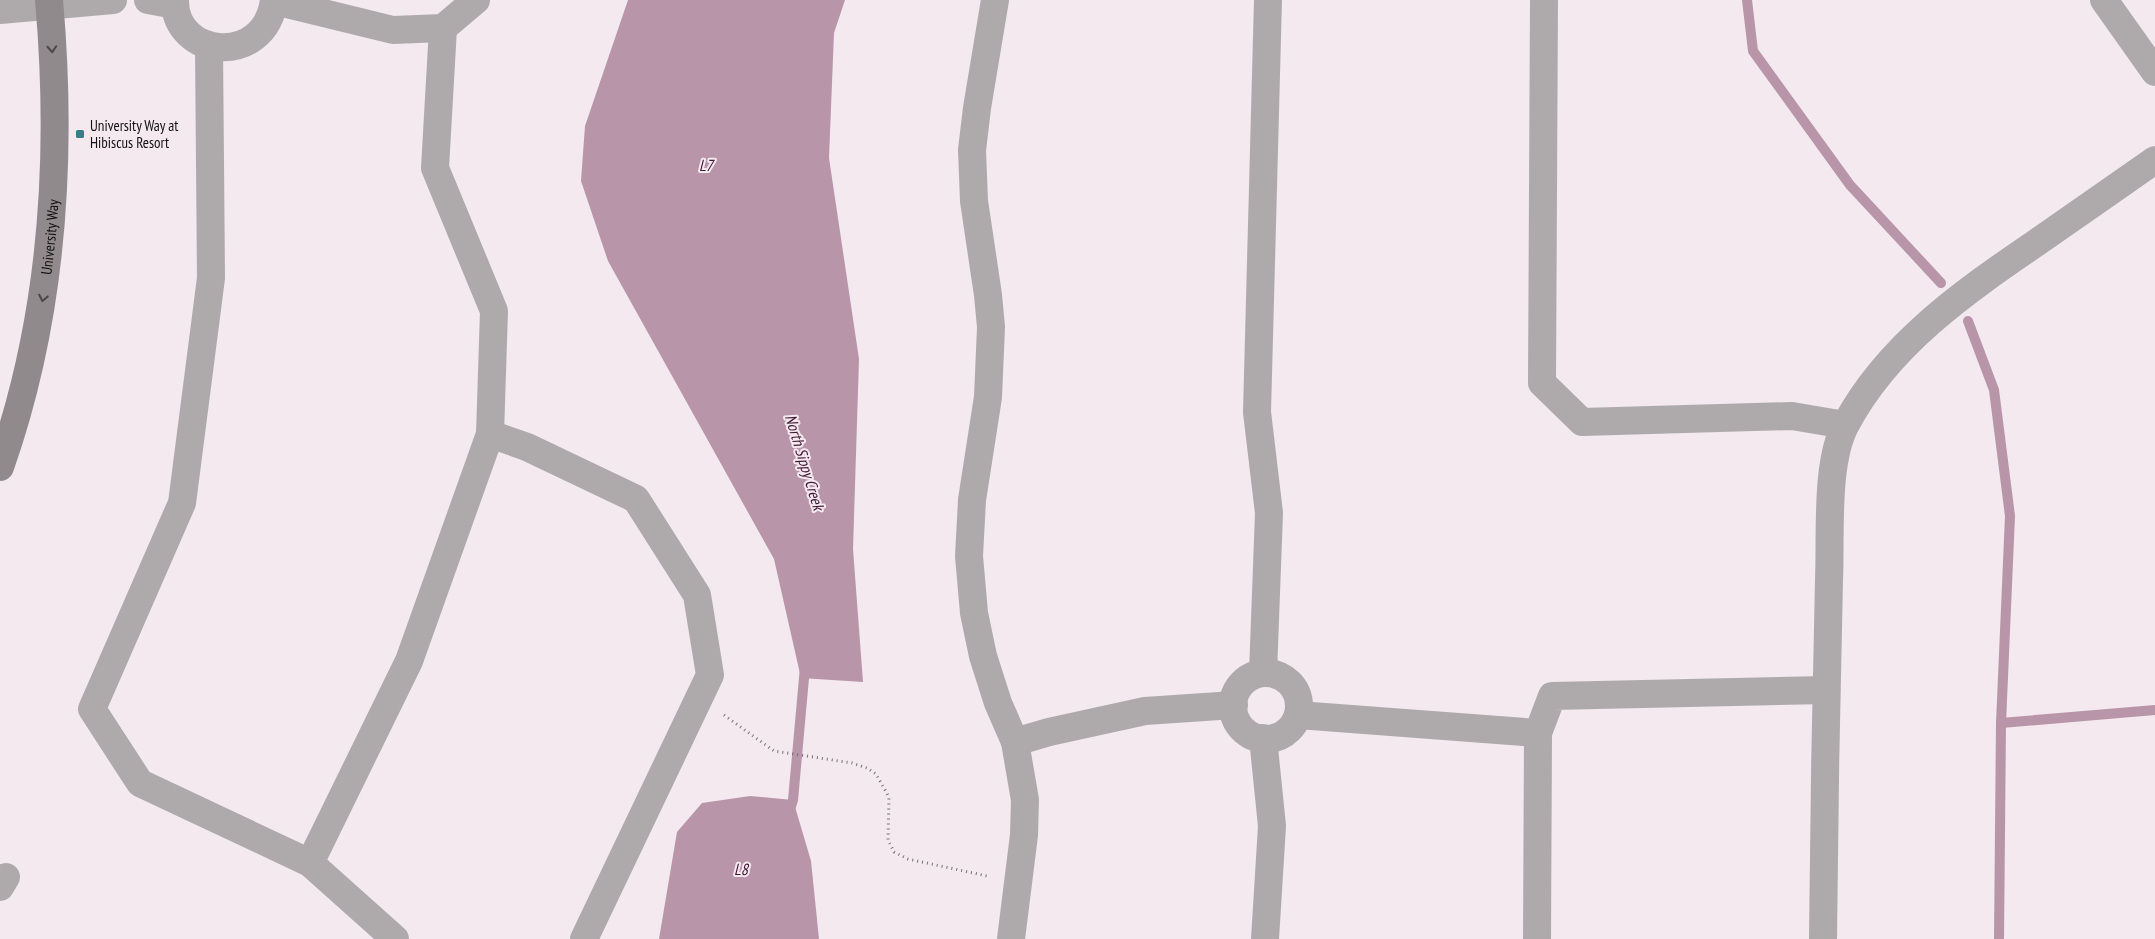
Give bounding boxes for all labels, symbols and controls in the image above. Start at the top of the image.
one-way arrow [46,45,57,53]
place label: University Way at Hibiscus Resort [90,116,178,152]
marker: University Way at Hibiscus Resort [74,128,86,140]
water label: L7 [699,155,716,175]
street label: University Way [36,198,62,276]
one-way arrow [38,293,48,302]
water label: North Sippy Creek [781,412,830,514]
water label: L8 [734,859,750,879]

